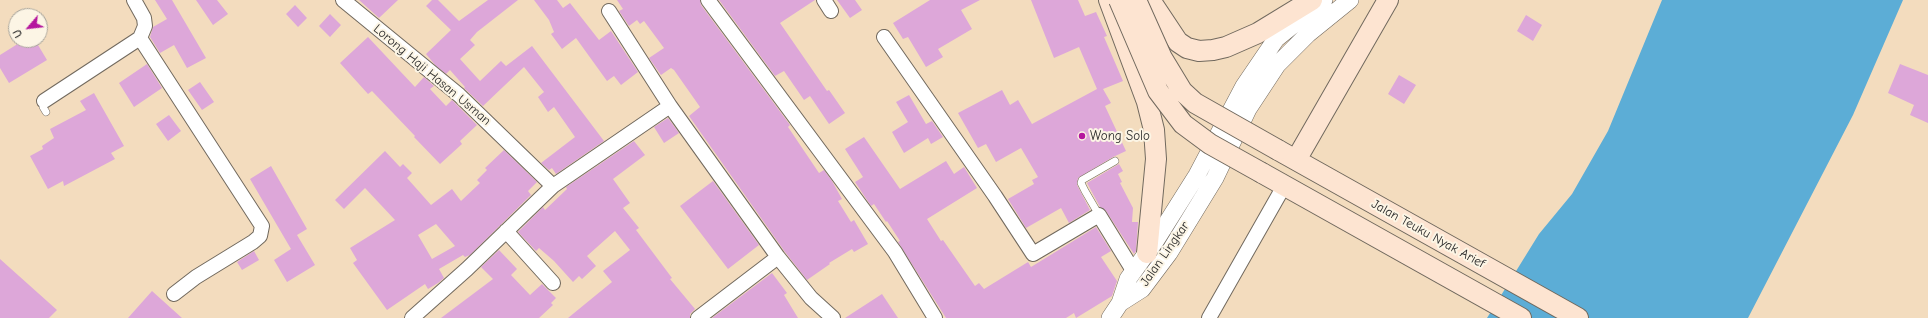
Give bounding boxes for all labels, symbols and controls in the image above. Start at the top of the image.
north arrow [8,8,48,48]
street label: Lorong Haji Hasan Usman [370,21,494,129]
text: U [10,27,25,40]
place label: Wong Solo [1090,128,1150,144]
marker: Wong Solo [1077,131,1087,141]
street label: Jalan Teuku Nyak Arief [1369,196,1487,272]
street label: Jalan Lingkar [1137,219,1193,289]

